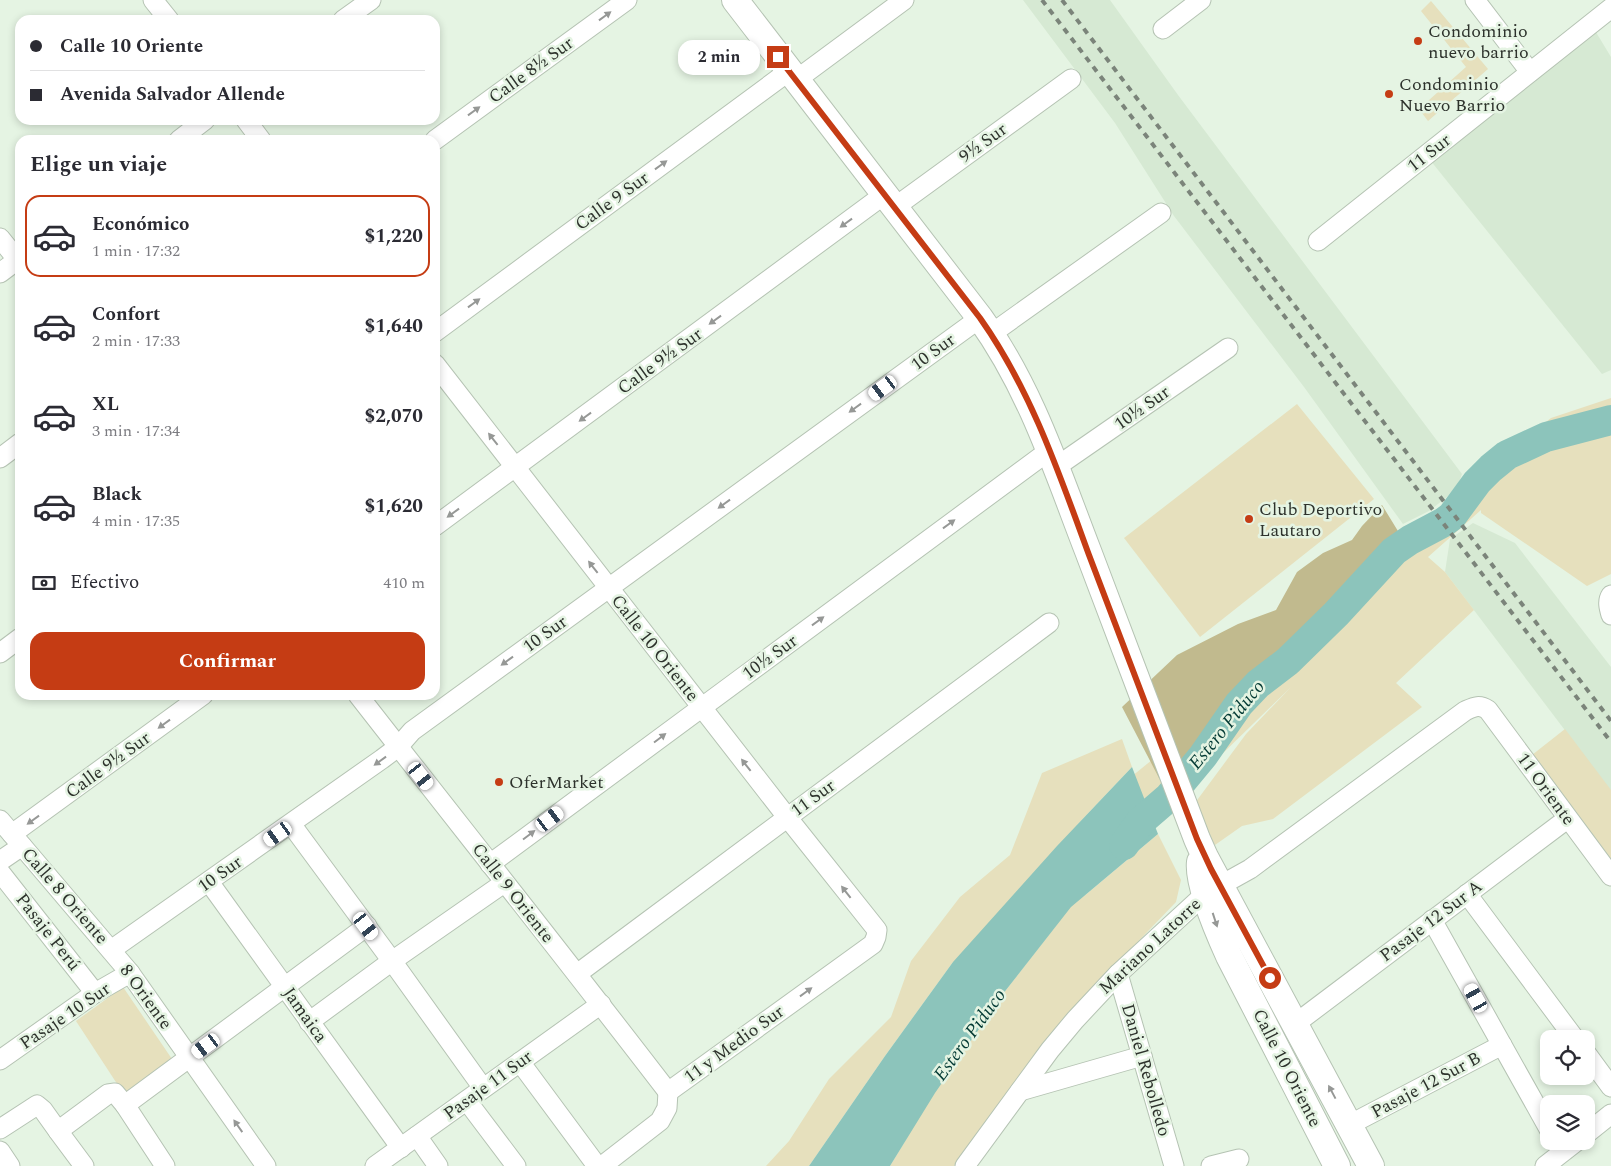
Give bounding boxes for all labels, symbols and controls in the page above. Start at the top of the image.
one-way arrow [598,10,611,21]
place label: Condominio nuevo barrio [1428,18,1529,66]
street label: Calle 8½ Sur [483,30,579,110]
text: Calle 10 Oriente [60,32,203,61]
marker: Condominio nuevo barrio [1412,35,1424,47]
callout: 2 min [678,40,760,74]
text: 2 min [698,45,740,69]
route end [767,46,789,68]
place label: Condominio Nuevo Barrio [1399,71,1505,119]
text: Avenida Salvador Allende [60,80,285,109]
marker: Condominio Nuevo Barrio [1383,88,1395,100]
one-way arrow [467,106,481,116]
street label: 9½ Sur [953,116,1013,170]
street label: 11 Sur [1401,127,1457,179]
text: Elige un viaje [30,148,167,181]
one-way arrow [654,160,668,170]
street label: Calle 9 Sur [569,165,655,237]
text: Económico [92,210,189,239]
icon: car [32,214,77,259]
one-way arrow [840,218,853,229]
text: $1,220 [365,222,423,251]
text: 1 min · 17:32 [92,239,180,263]
one-way arrow [467,297,480,308]
text: Confort [92,300,160,329]
icon: car [32,304,77,349]
text: $1,640 [365,312,423,341]
one-way arrow [708,315,722,325]
street label: Calle 9½ Sur [612,321,708,401]
street label: 10 Sur [905,327,961,377]
text: 2 min · 17:33 [92,329,180,353]
car [866,373,899,403]
street label: 10½ Sur [1109,379,1175,437]
text: XL [92,390,119,419]
icon: car [32,394,77,439]
text: $2,070 [365,402,423,431]
one-way arrow [849,403,862,414]
one-way arrow [578,411,591,421]
text: 3 min · 17:34 [92,419,180,443]
one-way arrow [488,432,498,446]
text: Black [92,480,142,509]
icon: car [32,484,77,529]
text: $1,620 [365,492,423,521]
place label: Club Deportivo Lautaro [1259,496,1382,544]
one-way arrow [717,499,731,509]
one-way arrow [447,508,460,518]
text: 4 min · 17:35 [92,509,180,533]
marker: Club Deportivo Lautaro [1243,513,1255,525]
one-way arrow [942,519,956,529]
one-way arrow [587,561,598,574]
text: Efectivo [70,568,139,597]
icon: cash [30,569,58,597]
text: 410 m [383,571,425,595]
street label: Calle 10 Oriente [604,589,706,707]
street label: 10 Sur [517,609,573,659]
one-way arrow [811,616,825,626]
street label: 10½ Sur [737,628,803,686]
button: Confirmar [30,632,425,690]
one-way arrow [500,656,514,666]
water label: Estero Piduco [1182,674,1272,776]
one-way arrow [157,719,171,729]
street label: Calle 9½ Sur [60,725,156,805]
one-way arrow [653,733,667,743]
street label: 11 Oriente [1510,747,1582,831]
one-way arrow [373,756,387,766]
one-way arrow [741,758,751,771]
car [405,760,436,792]
place label: OferMarket [509,769,604,796]
street label: 11 Sur [785,773,841,823]
marker: OferMarket [493,776,505,788]
car [533,804,566,834]
one-way arrow [27,814,40,825]
car [261,819,294,849]
one-way arrow [522,830,536,840]
street label: Calle 9 Oriente [465,837,561,949]
street label: Calle 8 Oriente [15,842,115,950]
street label: 10 Sur [192,849,248,899]
street label: Pasaje 12 Sur A [1374,873,1488,969]
one-way arrow [841,886,852,899]
street label: Pasaje Perú [9,887,87,977]
street label: Mariano Latorre [1093,891,1207,1001]
car [350,910,381,942]
one-way arrow [1211,912,1219,927]
street label: 8 Oriente [113,959,179,1035]
route start [1259,967,1281,989]
street label: Pasaje 10 Sur [14,976,116,1056]
car [1462,981,1489,1015]
street label: Jamaica [276,982,334,1049]
water label: Estero Piduco [927,983,1013,1087]
one-way arrow [800,987,813,997]
street label: 11 y Medio Sur [678,998,790,1090]
street label: Daniel Rebolledo [1114,1001,1178,1139]
street label: Calle 10 Oriente [1246,1004,1328,1132]
map controls [1540,1030,1595,1150]
button: locate [1540,1030,1595,1085]
car [189,1031,222,1061]
street label: Pasaje 11 Sur [438,1043,538,1127]
street label: Pasaje 12 Sur B [1366,1045,1486,1125]
one-way arrow [1327,1085,1336,1099]
button: layers [1540,1095,1595,1150]
one-way arrow [233,1119,243,1133]

